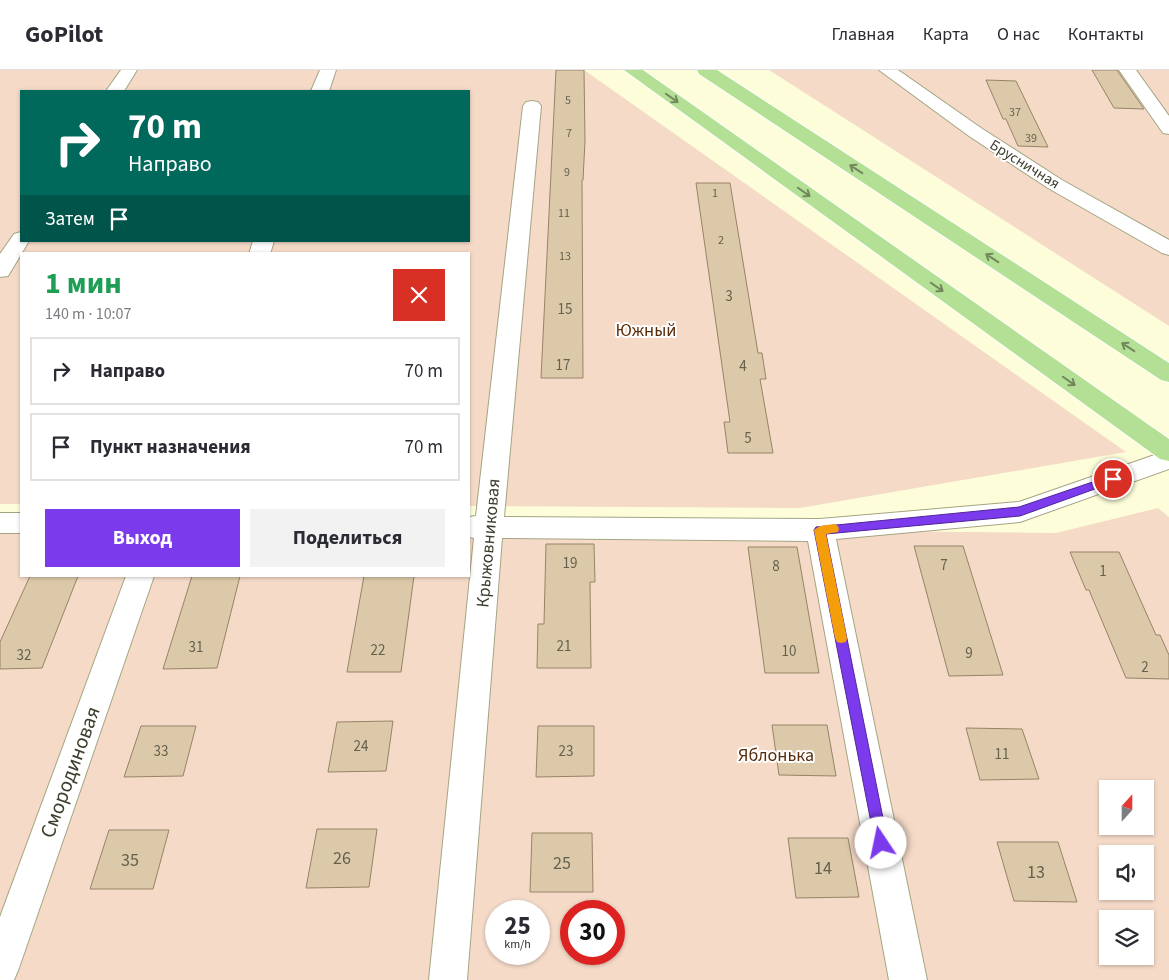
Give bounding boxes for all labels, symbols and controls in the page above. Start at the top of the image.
text: GoPilot [25,17,103,52]
text: Главная [832,22,895,47]
text: Карта [923,22,969,47]
text: О нас [997,22,1040,47]
text: Контакты [1068,22,1144,47]
house number: 5 [565,92,571,109]
one-way arrow [665,93,679,103]
text: 70 m [128,102,202,152]
house number: 37 [1009,104,1021,121]
icon: right [45,110,110,175]
house number: 7 [566,125,572,142]
house number: 39 [1025,130,1037,147]
street label: Брусничная [986,135,1064,194]
text: Направо [128,148,212,180]
house number: 9 [564,164,570,181]
one-way arrow [850,164,864,174]
house number: 1 [712,185,718,202]
one-way arrow [797,187,811,198]
icon: arrive [105,205,133,233]
house number: 11 [558,205,570,222]
text: Затем [45,206,95,233]
house number: 2 [718,232,724,249]
house number: 13 [559,248,571,265]
one-way arrow [986,253,1000,263]
text: 1 мин [45,262,122,305]
button: close [393,269,445,321]
one-way arrow [930,282,944,292]
house number: 3 [725,286,733,307]
house number: 15 [558,299,572,320]
text: 140 m · 10:07 [45,303,132,325]
park label: Южный [615,318,677,343]
one-way arrow [1122,342,1136,352]
house number: 17 [556,355,570,376]
house number: 4 [739,356,747,377]
icon: right [47,357,75,385]
text: Направо [90,358,165,385]
text: 70 m [405,358,443,385]
one-way arrow [1062,376,1076,386]
house number: 5 [744,428,752,449]
icon: arrive [47,433,75,461]
text: Пункт назначения [90,434,251,461]
text: 70 m [405,434,443,461]
pin [1092,458,1134,500]
icon: arrive [1099,465,1127,493]
street label: Крыжовниковая [470,477,507,609]
button: Выход [45,509,240,567]
button: Поделиться [250,509,445,567]
house number: 19 [563,553,577,574]
house number: 7 [940,555,948,576]
house number: 8 [772,556,780,577]
house number: 1 [1099,561,1107,582]
house number: 21 [557,636,571,657]
house number: 31 [189,637,203,658]
house number: 22 [371,640,385,661]
house number: 10 [782,641,796,662]
house number: 9 [965,643,973,664]
house number: 32 [17,645,31,666]
house number: 2 [1141,657,1149,678]
street label: Смородиновая [32,702,108,842]
house number: 24 [354,736,369,757]
house number: 33 [154,741,168,762]
house number: 23 [559,741,573,762]
park label: Яблонька [738,743,814,768]
house number: 11 [995,744,1009,765]
north arrow [1099,780,1154,835]
map controls [1099,780,1154,965]
position arrow [854,816,906,868]
button: sound [1099,845,1154,900]
house number: 26 [333,846,351,871]
house number: 35 [121,848,139,873]
house number: 25 [553,851,571,876]
house number: 14 [814,856,832,881]
house number: 13 [1027,860,1045,885]
speed limit sign: 30 [560,900,625,965]
text: 25 [504,908,531,944]
button: layers [1099,910,1154,965]
text: km/h [504,936,531,953]

